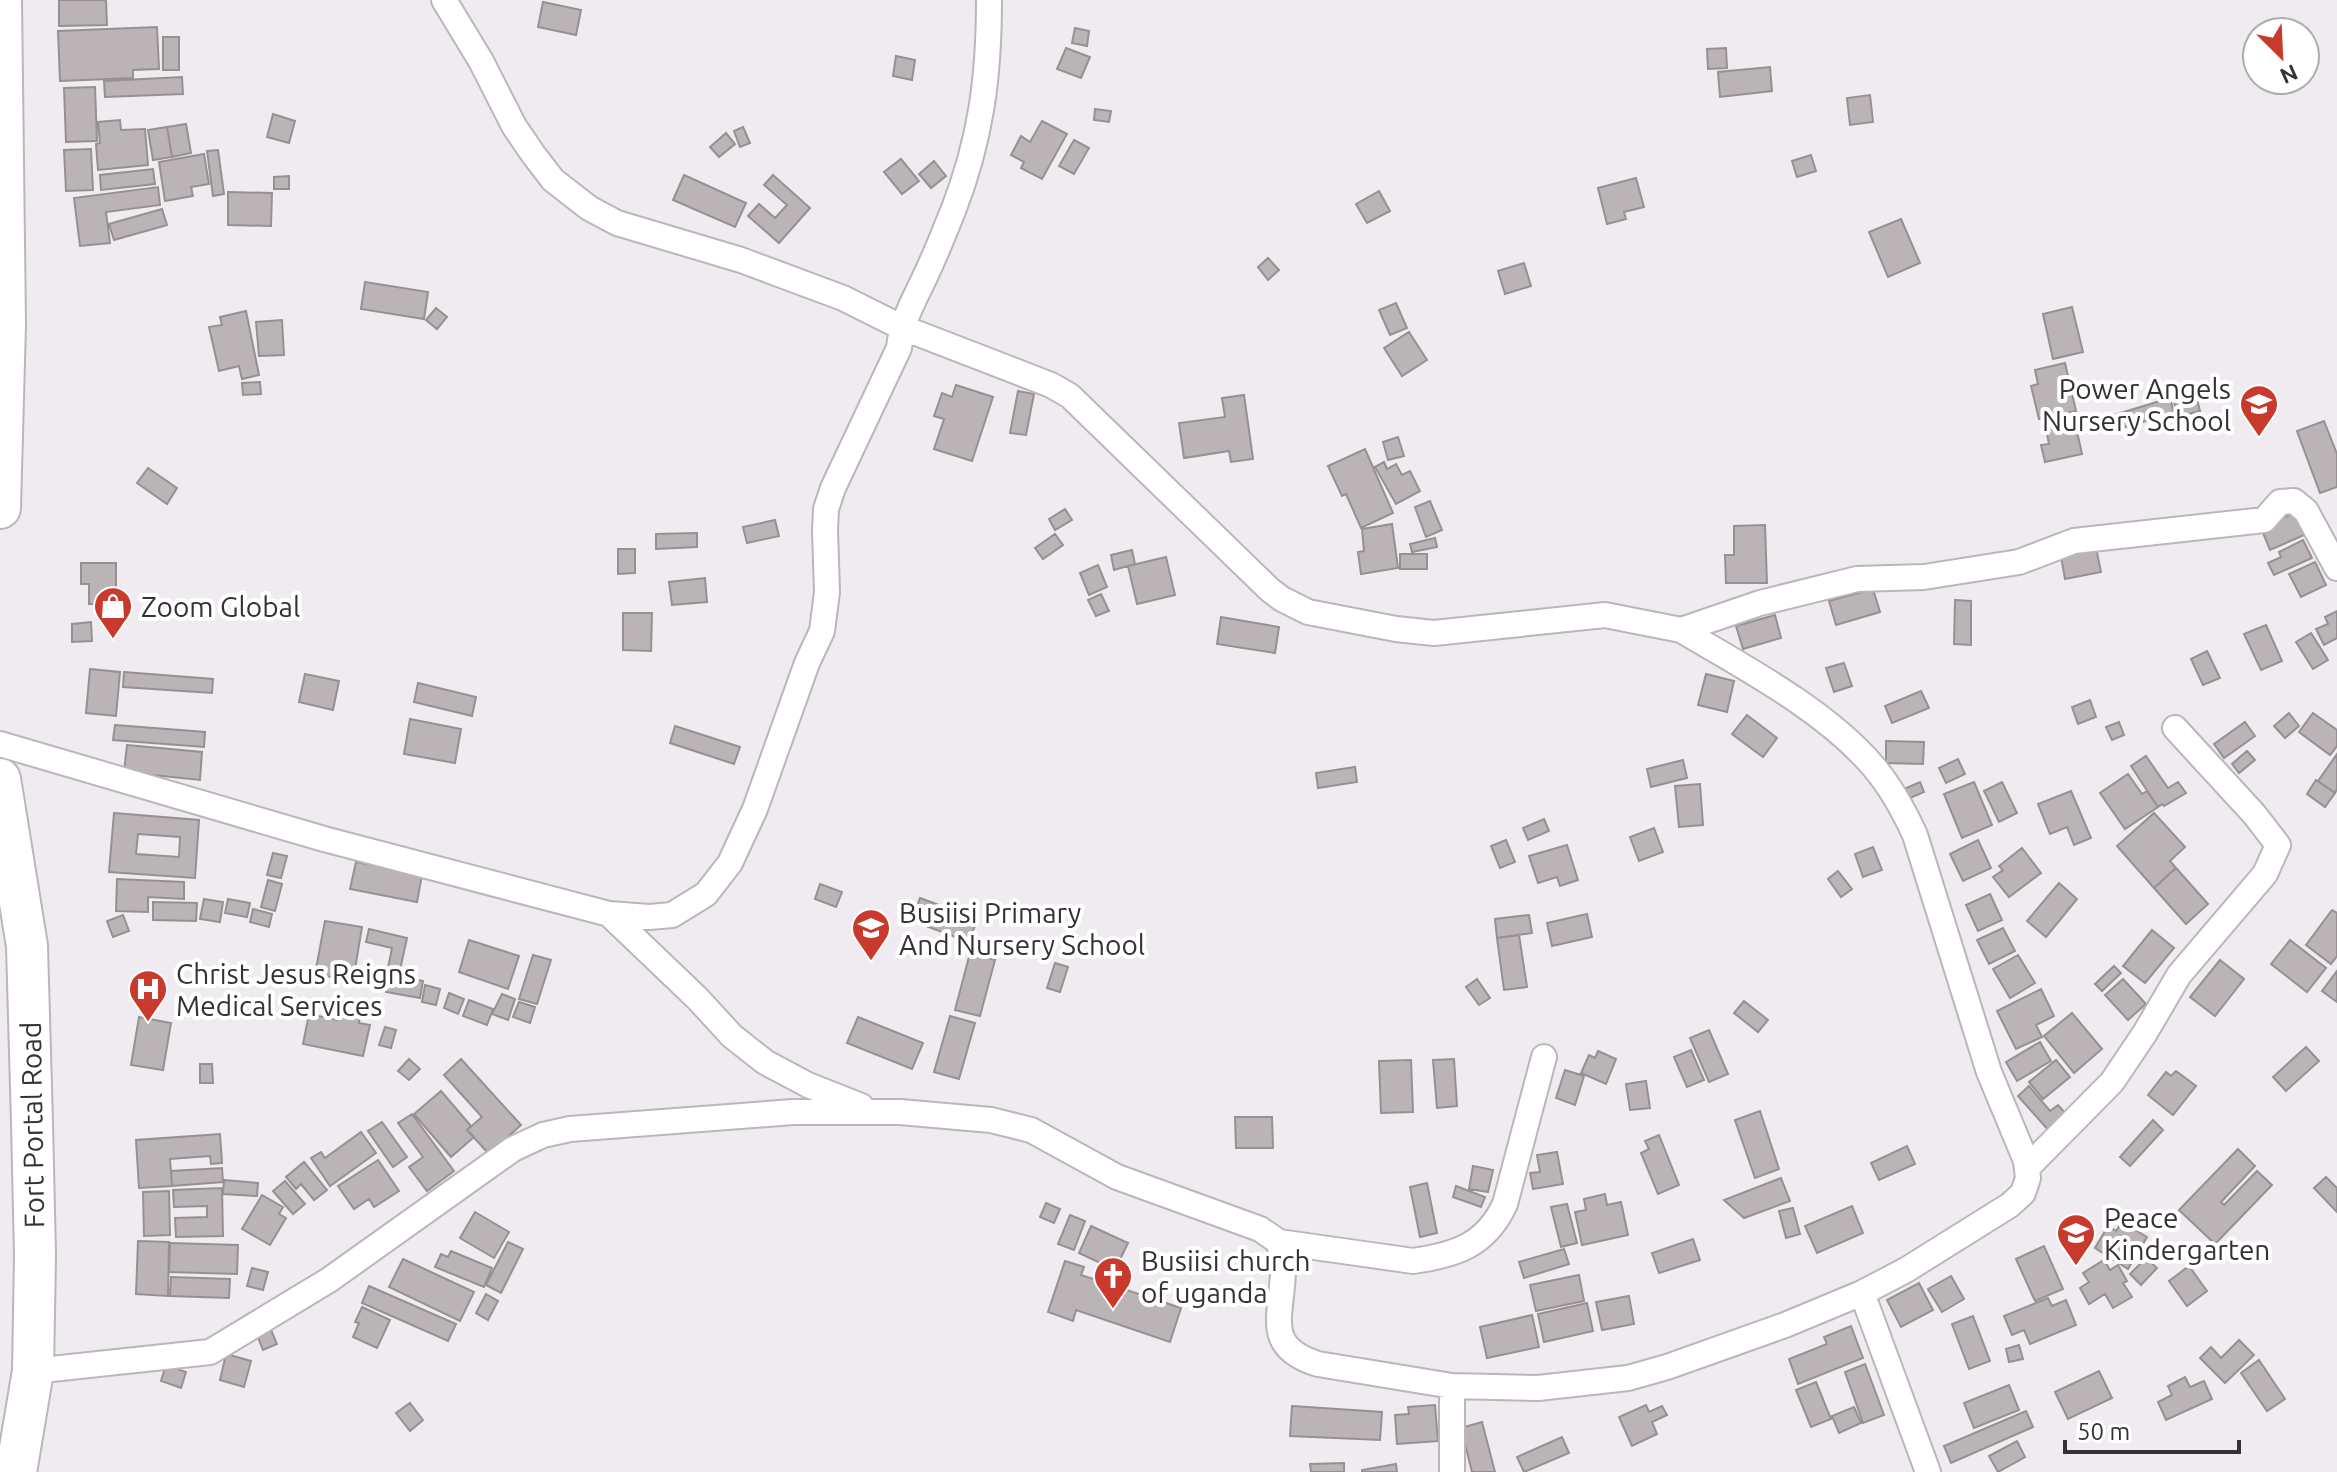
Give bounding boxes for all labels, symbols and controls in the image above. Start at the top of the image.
north arrow [2241,16,2321,96]
text: N [2277,60,2302,89]
place label: Power Angels Nursery School [2042,373,2231,436]
school or university icon: Power Angels Nursery School [2238,383,2280,438]
shop icon: Zoom Global [92,585,134,640]
place label: Zoom Global [141,591,300,622]
place label: Busiisi Primary And Nursery School [899,897,1145,960]
school or university icon: Busiisi Primary And Nursery School [850,907,892,962]
place label: Christ Jesus Reigns Medical Services [176,958,416,1021]
hospital icon: Christ Jesus Reigns Medical Services [127,968,169,1023]
street label: Fort Portal Road [15,1022,49,1228]
place label: Peace Kindergarten [2104,1202,2270,1265]
school or university icon: Peace Kindergarten [2055,1212,2097,1267]
place label: Busiisi church of uganda [1141,1245,1311,1308]
church icon: Busiisi church of uganda [1092,1255,1134,1310]
scale bar [2065,1404,2239,1454]
text: 50 m [2077,1418,2130,1445]

